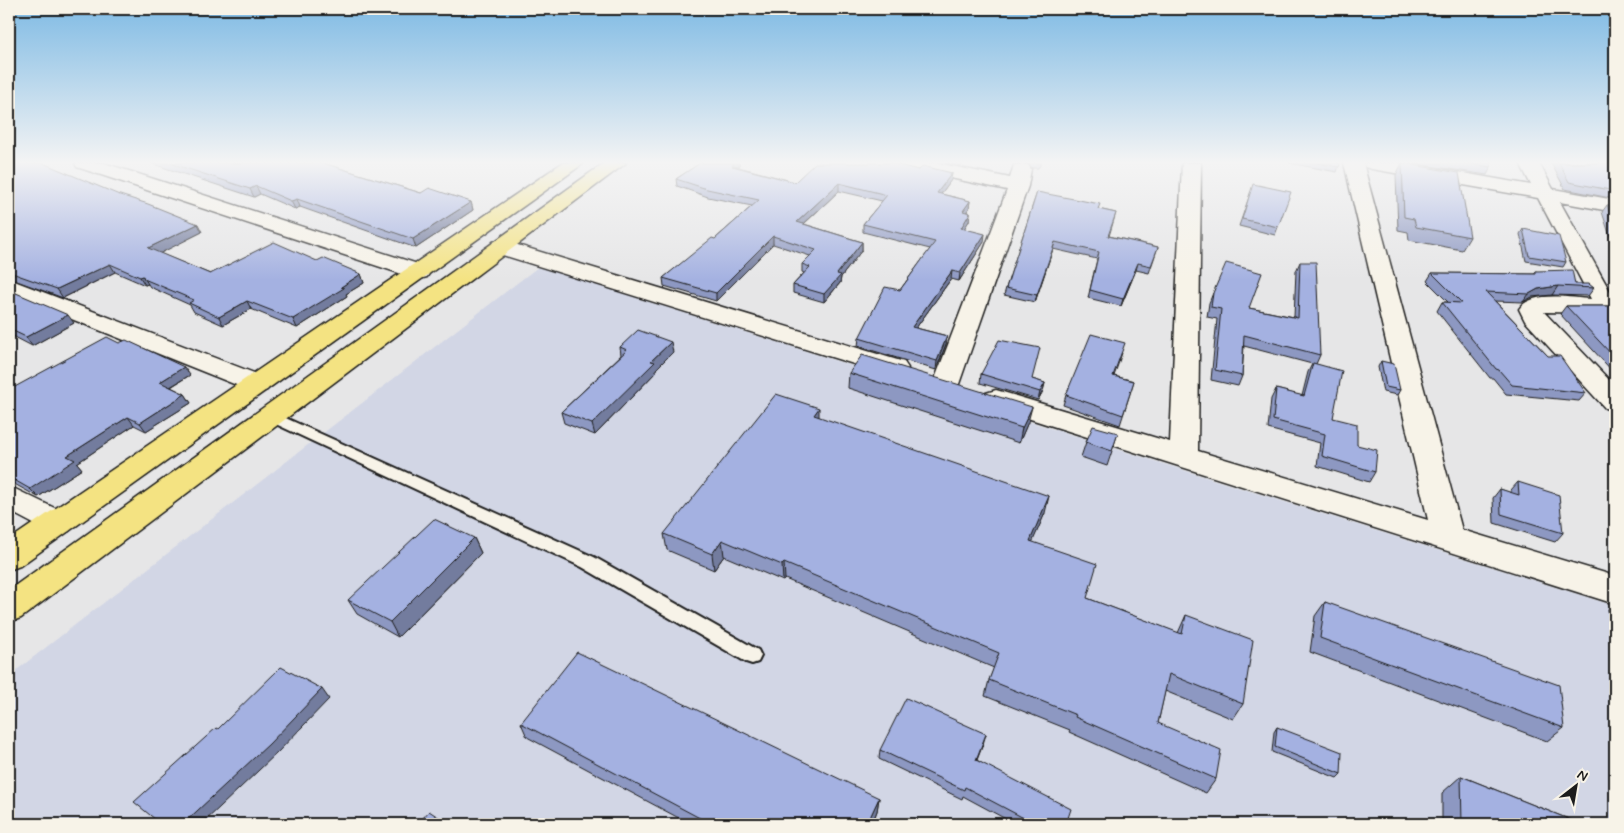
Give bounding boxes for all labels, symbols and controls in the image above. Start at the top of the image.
north arrow [1552,760,1602,810]
text: N [1574,766,1591,786]

